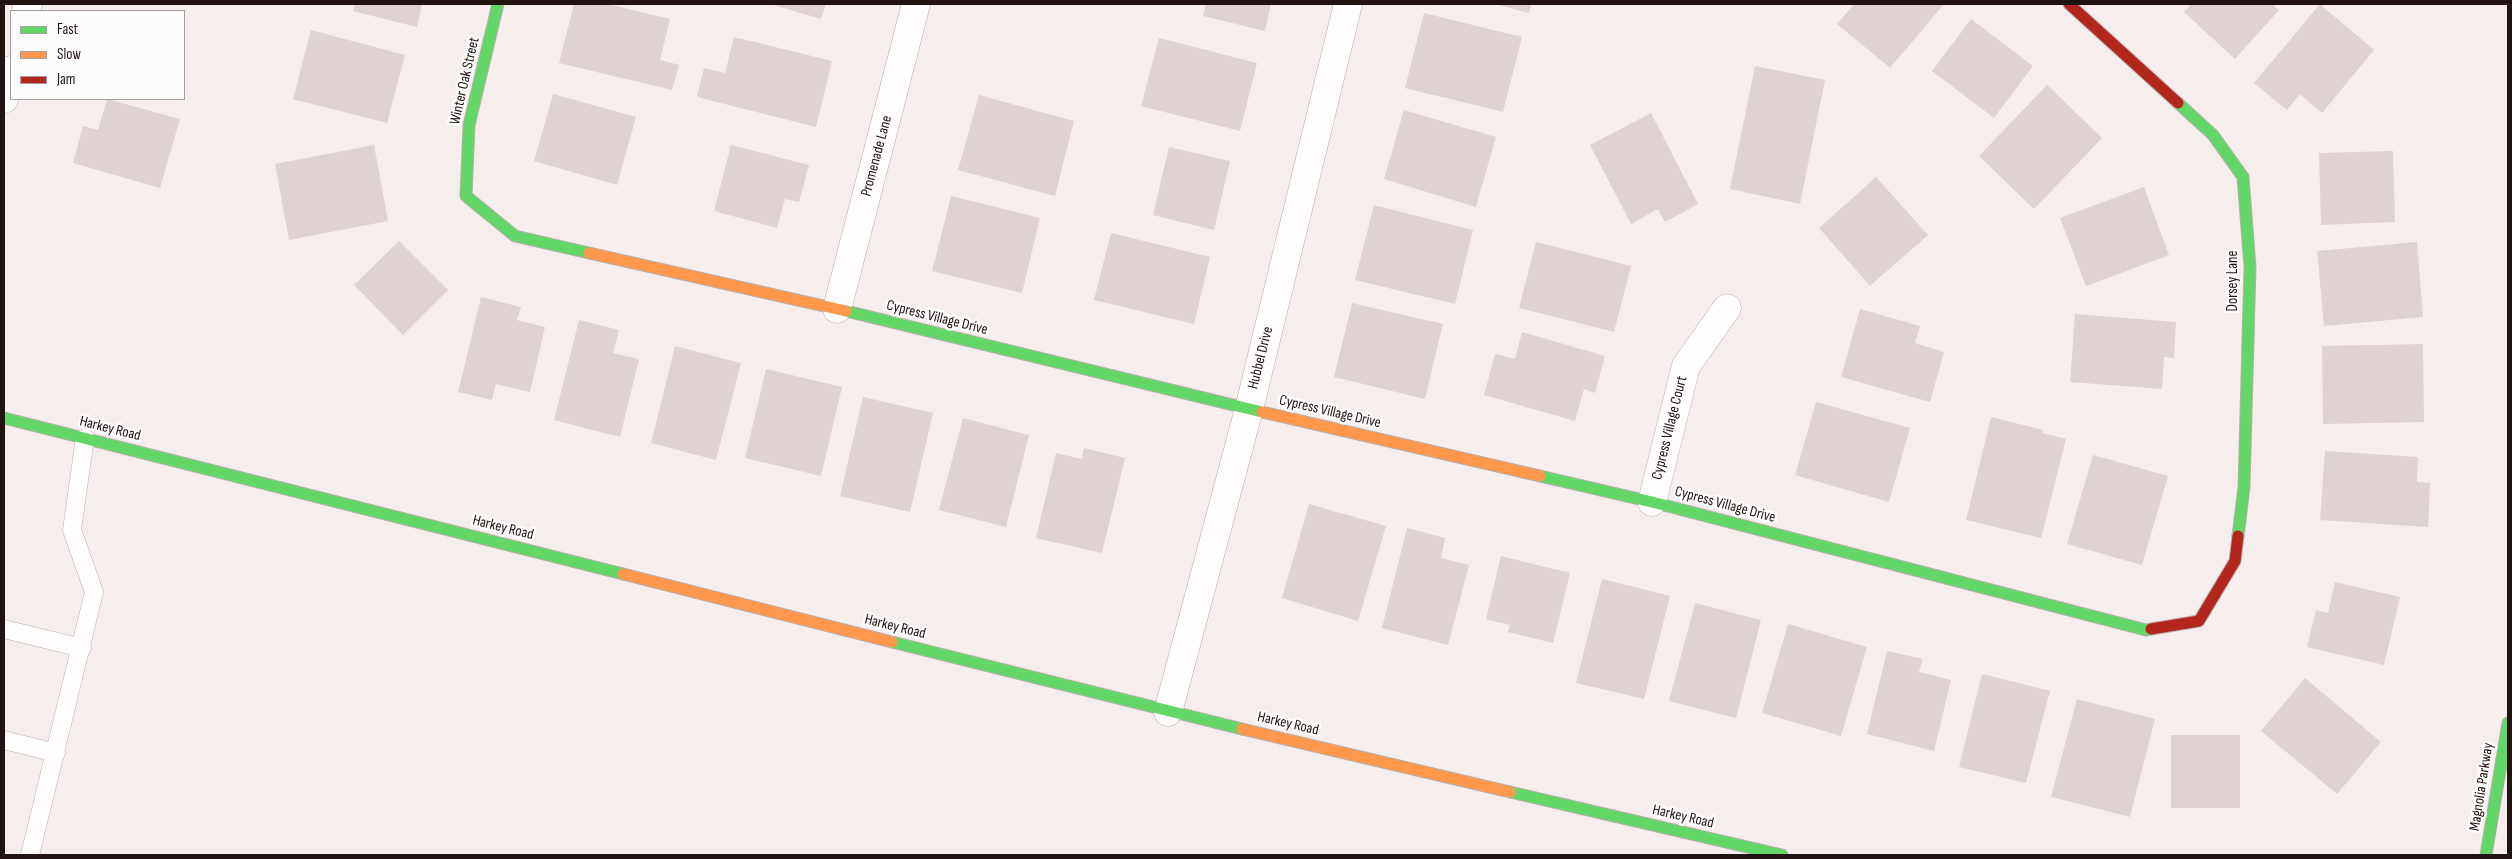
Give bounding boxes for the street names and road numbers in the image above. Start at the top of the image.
street label: Winter Oak Street [446,36,484,126]
street label: Promenade Lane [858,114,896,198]
street label: Dorsey Lane [2224,251,2242,311]
street label: Cypress Village Drive [884,297,990,339]
street label: Hubbel Drive [1245,325,1277,391]
street label: Cypress Village Court [1648,374,1692,482]
street label: Cypress Village Drive [1277,392,1383,432]
street label: Harkey Road [78,413,142,445]
street label: Cypress Village Drive [1673,483,1777,527]
street label: Harkey Road [471,512,535,544]
street label: Harkey Road [863,611,927,643]
street label: Harkey Road [1256,708,1320,740]
street label: Magnolia Parkway [2466,742,2498,832]
street label: Harkey Road [1651,801,1715,833]

